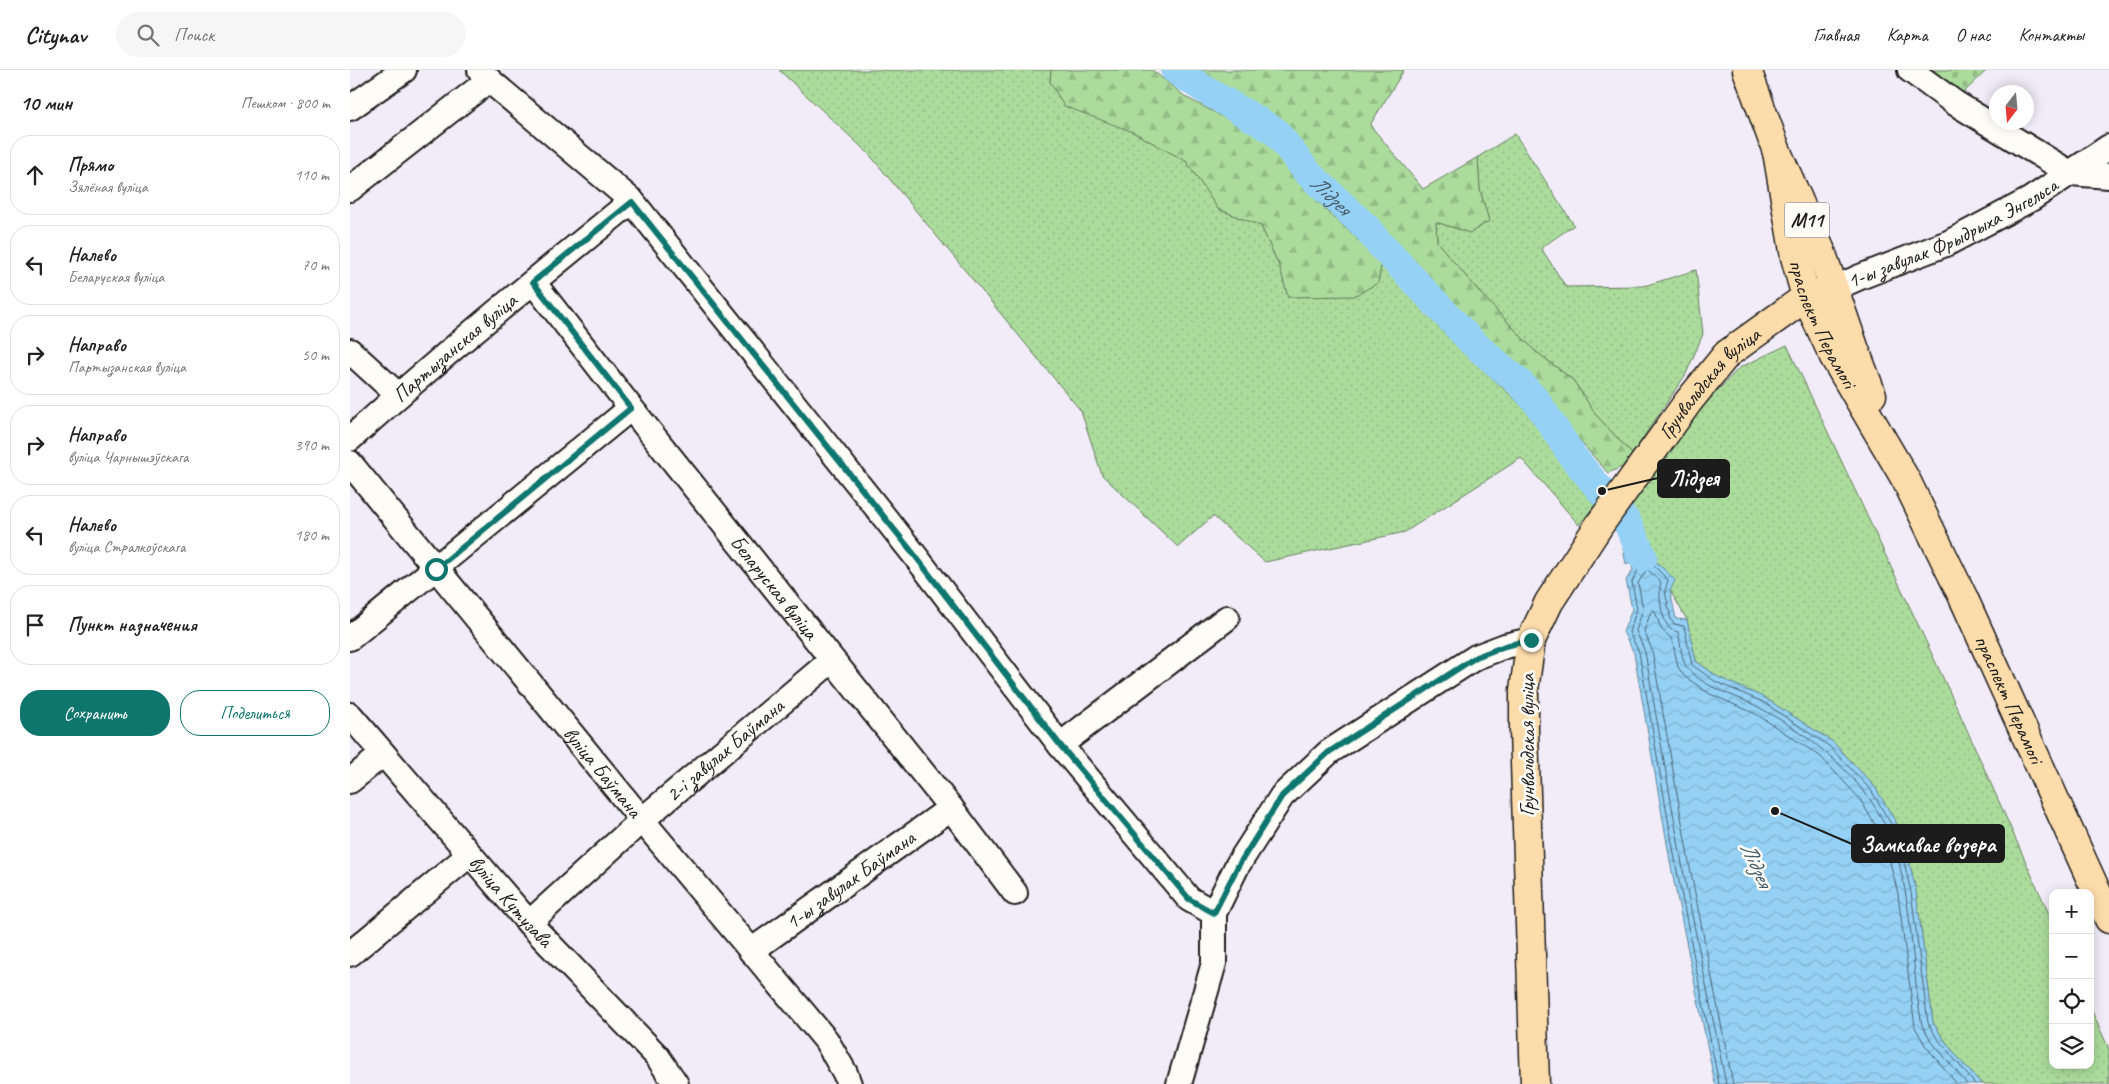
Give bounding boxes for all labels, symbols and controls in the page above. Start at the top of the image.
search box [116,12,466,57]
text: Citynav [25,20,86,50]
icon: search [134,21,162,49]
text: Поиск [174,23,214,47]
text: Главная [1814,24,1859,46]
text: Карта [1887,24,1928,46]
text: О нас [1956,24,1991,46]
text: Контакты [2019,24,2084,46]
north arrow [1989,85,2034,130]
text: 10 мин [20,90,72,116]
text: Пешком · 800 m [241,93,330,113]
text: Прямо [68,153,113,177]
icon: ahead [21,161,49,189]
text: 110 m [295,165,329,185]
water label: Лідзея [1304,169,1360,224]
street label: 1-ы завулак Фрыдрыха Энгельса [1843,171,2065,294]
text: Зялёная вуліца [68,177,148,197]
road number: М11 [1784,202,1830,238]
text: Налево [68,243,116,267]
icon: left [21,251,49,279]
text: 70 m [302,255,329,275]
street label: праспект Перамогі [1783,257,1864,396]
text: Беларуская вуліца [68,267,164,287]
street label: Партызанская вуліца [387,286,524,408]
street label: Грунвальдская вуліца [1653,320,1767,444]
text: Направо [68,333,126,357]
icon: right [21,341,49,369]
text: 50 m [302,345,329,365]
text: Партызанская вуліца [68,357,186,377]
text: Направо [68,423,126,447]
icon: right [21,431,49,459]
text: 390 m [295,435,329,455]
text: вуліца Чарнышэўскага [68,447,189,467]
callout: Лідзея [1658,460,1729,497]
text: Лідзея [1669,465,1721,494]
text: Налево [68,513,116,537]
icon: left [21,521,49,549]
text: 180 m [295,525,329,545]
street label: Беларуская вуліца [725,530,825,646]
text: вуліца Стралкоўскага [68,537,185,557]
route start [425,558,448,581]
icon: arrive [21,611,49,639]
text: Пункт назначения [68,613,197,637]
route end [1520,629,1543,652]
street label: праспект Перамогі [1969,631,2051,770]
street label: Грунвальдская вуліца [1514,672,1540,816]
button: Сохранить [20,690,170,736]
button: Поделиться [180,690,330,736]
street label: 2-і завулак Баўмана [660,692,790,807]
street label: вуліца Баўмана [558,721,649,824]
street label: 1-ы завулак Баўмана [780,824,921,935]
callout: Замкавае возера [1852,825,2004,862]
text: Замкавае возера [1860,831,1998,860]
water label: Лідзея [1734,838,1780,895]
street label: вуліца Кутузава [463,850,559,954]
map controls [2049,889,2094,1069]
button: + [2049,889,2094,934]
button: − [2049,934,2094,979]
button: locate [2049,979,2094,1024]
button: layers [2049,1024,2094,1069]

